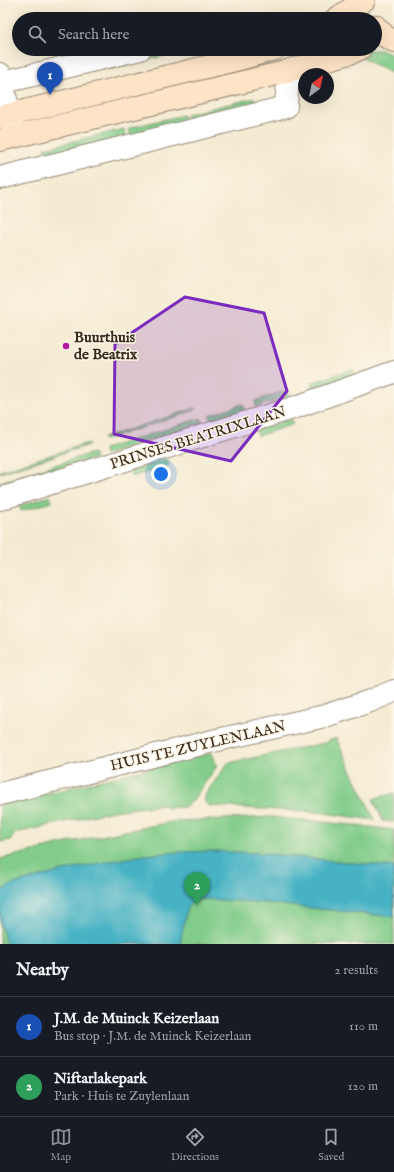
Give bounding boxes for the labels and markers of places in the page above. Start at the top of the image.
pin: 1 [37,62,63,95]
place label: Buurthuis de Beatrix [74,328,138,364]
marker: Buurthuis de Beatrix [61,341,71,351]
pin: 2 [184,872,210,905]

